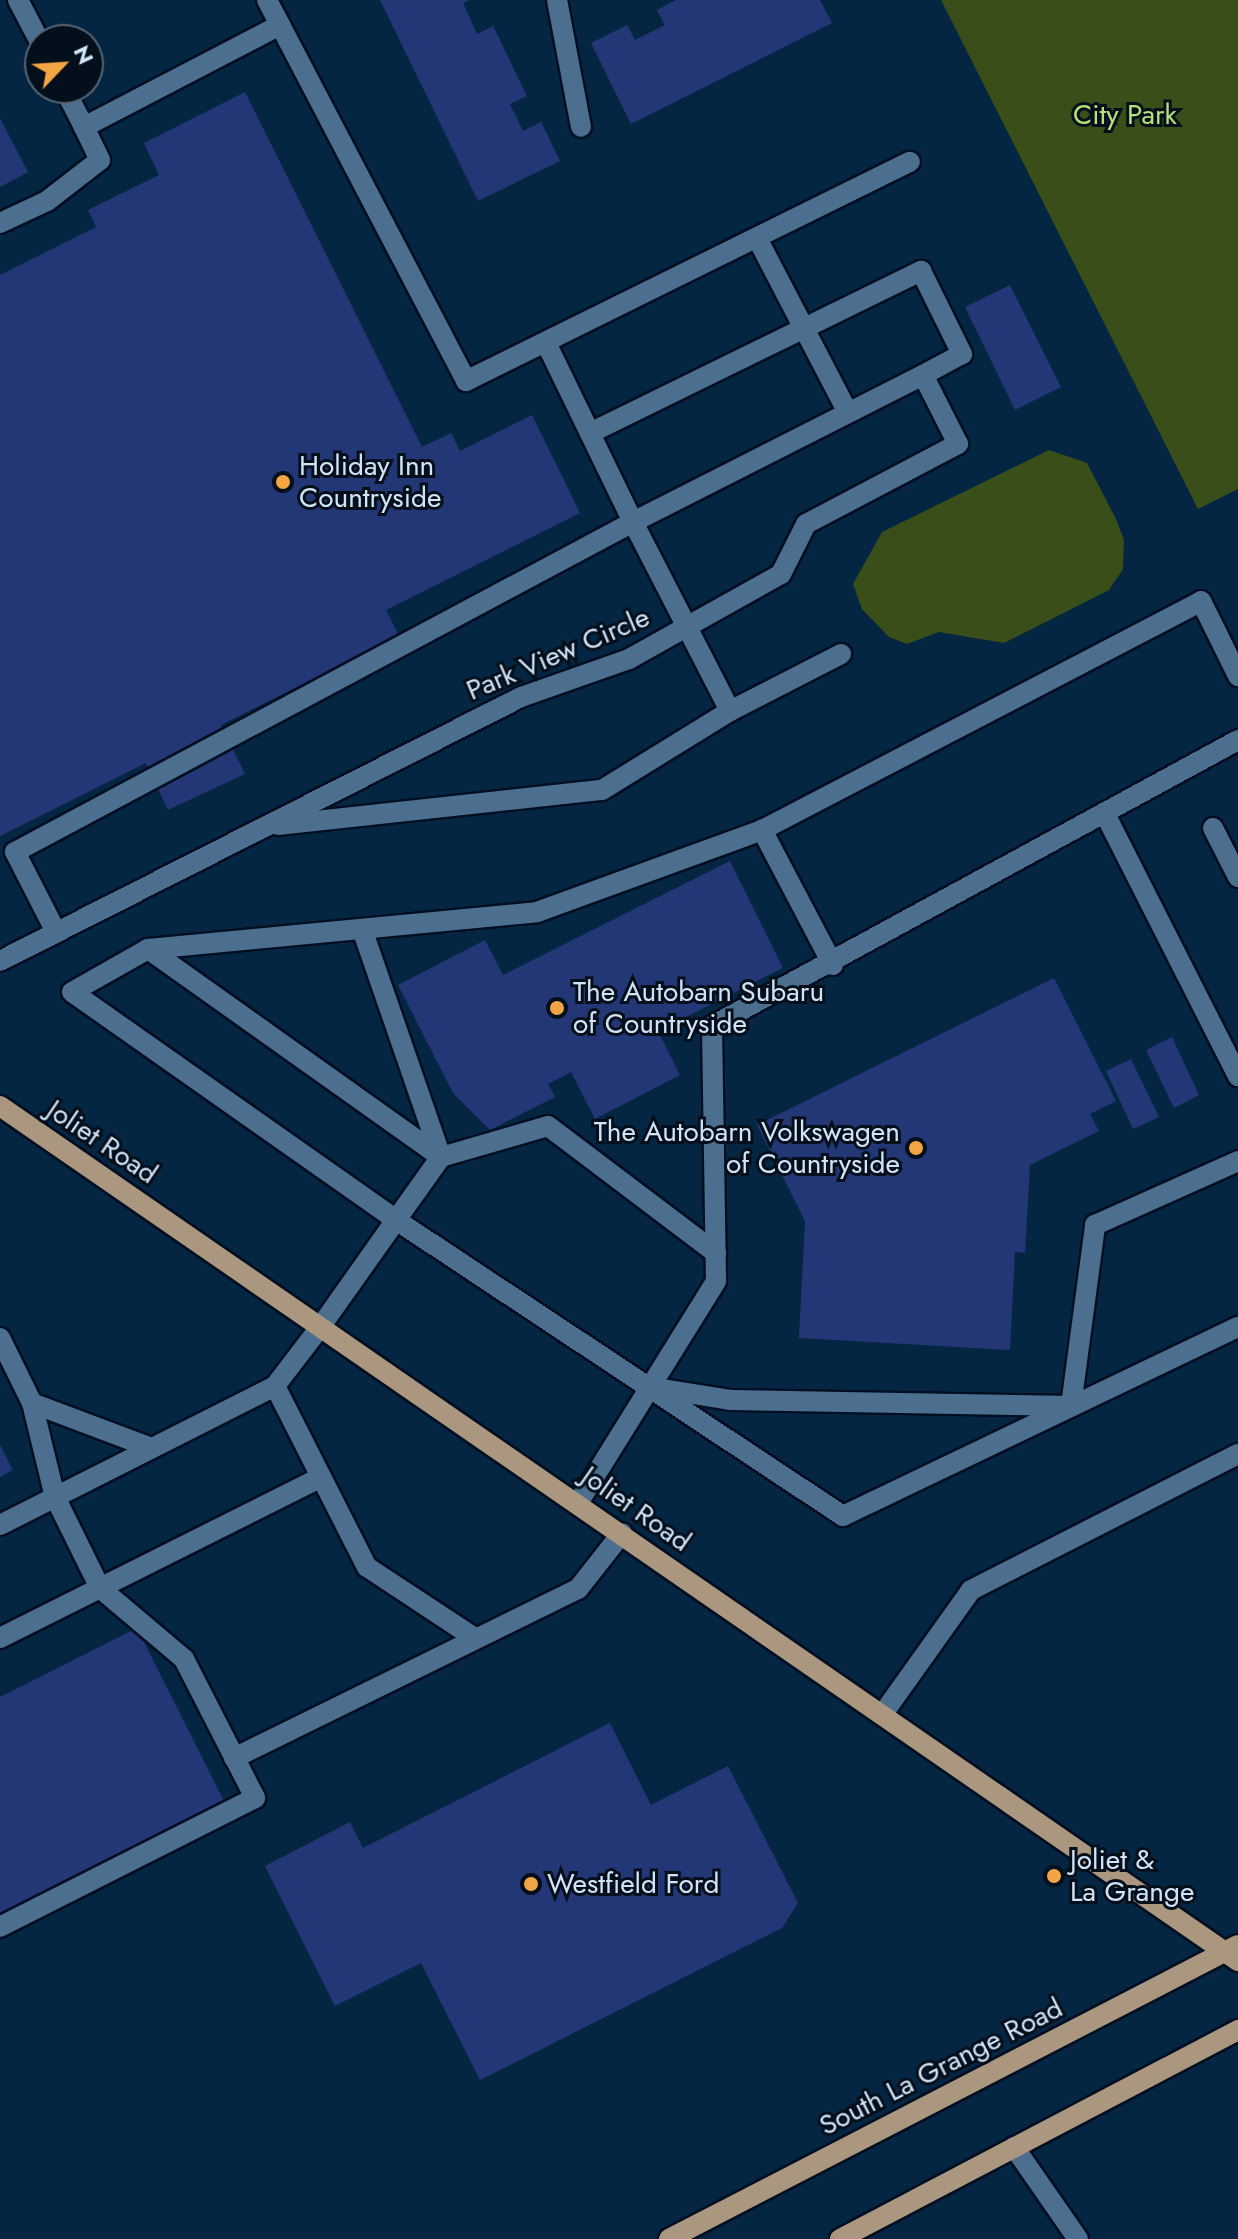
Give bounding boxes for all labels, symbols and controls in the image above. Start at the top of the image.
north arrow [24,24,104,104]
text: N [66,40,102,69]
park label: City Park [1073,98,1177,132]
place label: Holiday Inn Countryside [299,449,441,515]
marker: Holiday Inn Countryside [274,473,292,491]
street label: Park View Circle [462,600,654,708]
place label: The Autobarn Subaru of Countryside [573,975,824,1041]
marker: The Autobarn Subaru of Countryside [548,999,566,1017]
street label: Joliet Road [41,1093,163,1191]
place label: The Autobarn Volkswagen of Countryside [594,1115,900,1181]
marker: The Autobarn Volkswagen of Countryside [907,1139,925,1157]
street label: Joliet Road [575,1459,697,1559]
place label: Joliet & La Grange [1070,1843,1194,1909]
place label: Westfield Ford [547,1867,719,1901]
marker: Joliet & La Grange [1045,1867,1063,1885]
marker: Westfield Ford [522,1875,540,1893]
street label: South La Grange Road [814,1991,1068,2143]

